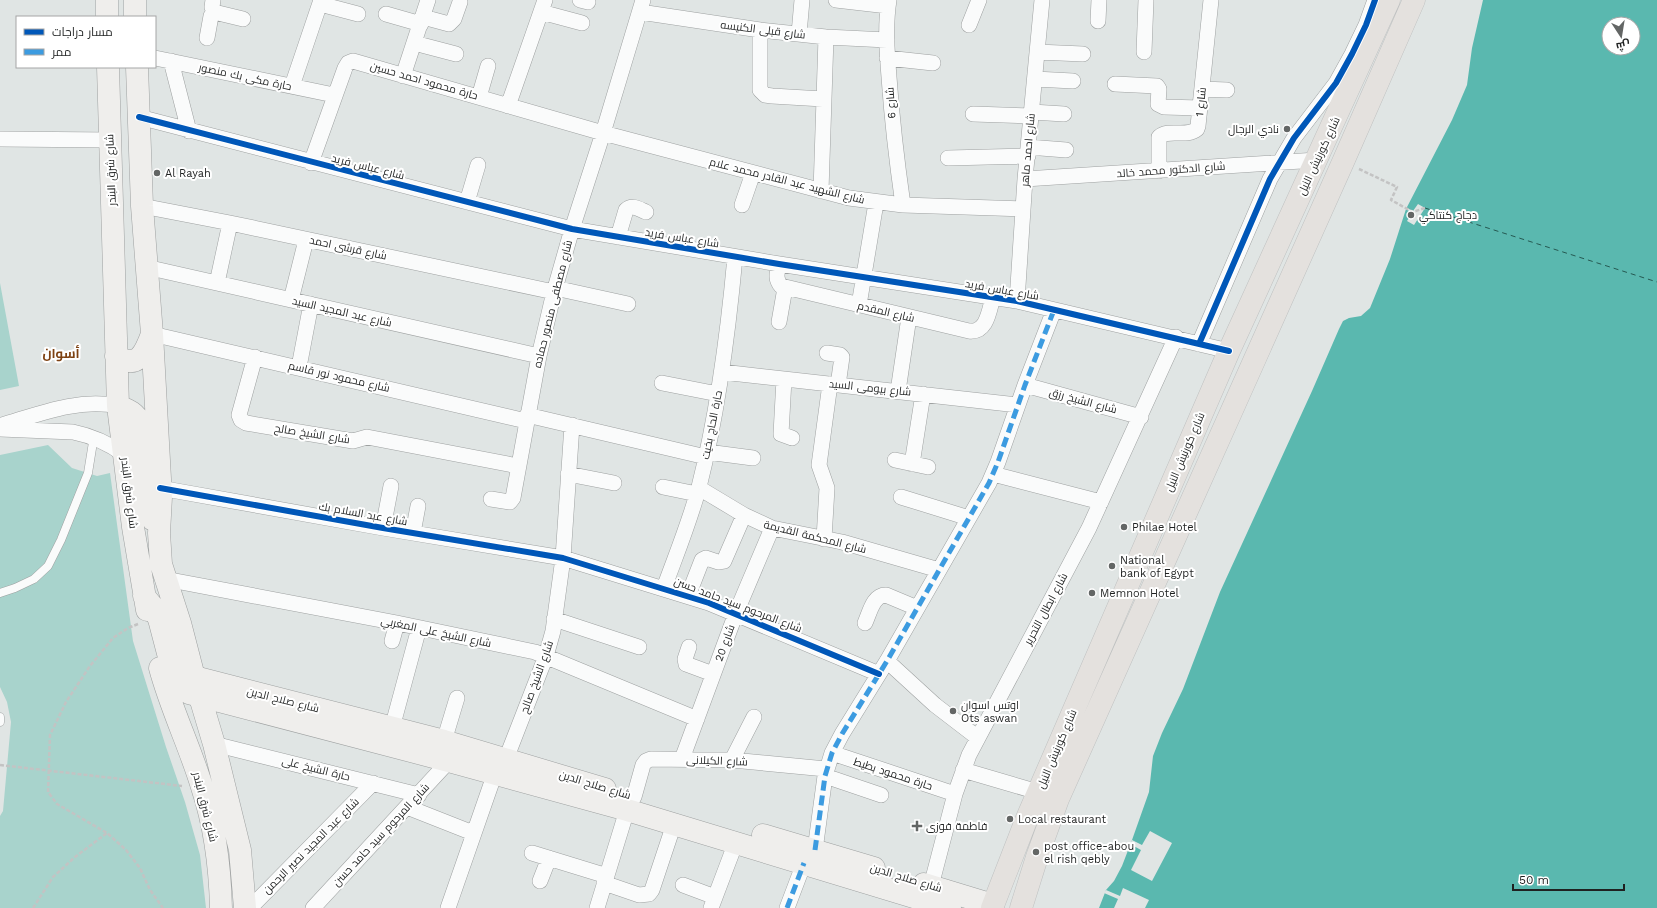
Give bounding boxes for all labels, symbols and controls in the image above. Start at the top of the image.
legend [16,16,156,68]
north arrow [1601,16,1641,56]
street label: شارع قبلى الكنيسه [719,18,806,43]
text: مسار دراجات [52,25,113,39]
text: ش [1615,37,1631,53]
text: ممر [51,45,71,59]
street label: حارة محمود احمد حسين [369,59,479,103]
street label: حارة مكى بك منصور [196,61,293,93]
street label: شارع 6 [883,87,900,119]
street label: شارع 1 [1193,87,1210,117]
street label: شارع احمد ماهر [1018,113,1039,188]
street label: شارع كورنيش النيل [1295,115,1344,198]
place label: نادي الرجال [1228,123,1279,138]
marker: نادي الرجال [1282,124,1292,134]
street label: شارع شرق البندر [103,134,120,207]
street label: شارع عباس فريد [330,152,406,183]
street label: شارع الشهيد عبد القادر محمد علام [708,155,866,208]
street label: شارع الدكتور محمد خالد [1116,160,1226,181]
place label: Al Rayah [165,167,211,180]
marker: Al Rayah [152,168,162,178]
place label: دجاج كنتاكي [1419,209,1477,224]
marker: دجاج كنتاكي [1406,210,1416,220]
street label: شارع عباس فريد [644,226,720,251]
street label: شارع قرشى احمد [308,233,388,264]
street label: شارع مصطفى منصور حماده [531,239,576,370]
street label: شارع عباس فريد [964,277,1040,304]
street label: شارع عبد المجيد السيد [291,294,393,331]
street label: شارع المقدم [856,299,916,326]
district label: أسوان [42,345,80,362]
street label: شارع محمود نور قاسم [287,359,391,396]
street label: شارع بيومى السيد [828,377,912,400]
street label: شارع الشيخ رزق [1047,386,1118,417]
street label: حارة الحاج بخيت [699,389,726,461]
street label: شارع كورنيش النيل [1162,410,1209,494]
street label: شارع الشيخ صالح [273,422,351,447]
street label: شارع شرق البندر [117,456,140,530]
street label: شارع عبد السلام بك [317,500,408,529]
street label: شارع المحكمة القديمة [762,518,868,557]
place label: Philae Hotel [1132,521,1198,534]
marker: Philae Hotel [1119,522,1129,532]
place label: National bank of Egypt [1120,554,1194,580]
marker: National bank of Egypt [1107,561,1117,571]
street label: شارع ابطال التحرير [1021,571,1071,649]
street label: شارع المرحوم سيد حامد حسن [672,575,804,636]
place label: Memnon Hotel [1100,587,1180,600]
marker: Memnon Hotel [1087,588,1097,598]
street label: شارع الشيخ على المغربي [379,614,492,652]
street label: شارع 20 [712,623,739,664]
street label: شارع الشيخ صالح [518,639,557,716]
street label: شارع صلاح الدين [245,685,321,716]
place label: اوتس اسوان Ots aswan [961,699,1019,725]
marker: اوتس اسوان Ots aswan [948,706,958,716]
street label: شارع كورنيش النيل [1034,707,1081,791]
street label: شارع الكيلانى [686,753,748,770]
street label: حارة الشيخ على [280,754,351,785]
street label: حارة محمود بطيط [852,755,934,793]
street label: شارع صلاح الدين [557,768,632,803]
street label: شارع شرق البندر [189,770,220,844]
street label: شارع المرحوم سيد حامد حسن [330,781,433,890]
street label: شارع عبد المجيد نصير الرحمن [260,795,362,897]
place label: Local restaurant [1018,813,1107,826]
marker: Local restaurant [1005,814,1015,824]
marker: فاطمة فوزى [911,820,923,832]
place label: فاطمة فوزى [926,820,987,833]
place label: post office-abou el rish qebly [1044,840,1134,866]
marker: post office-abou el rish qebly [1031,847,1041,857]
street label: شارع صلاح الدين [868,861,943,896]
scale bar [1513,866,1624,892]
text: 50 m [1519,873,1549,887]

